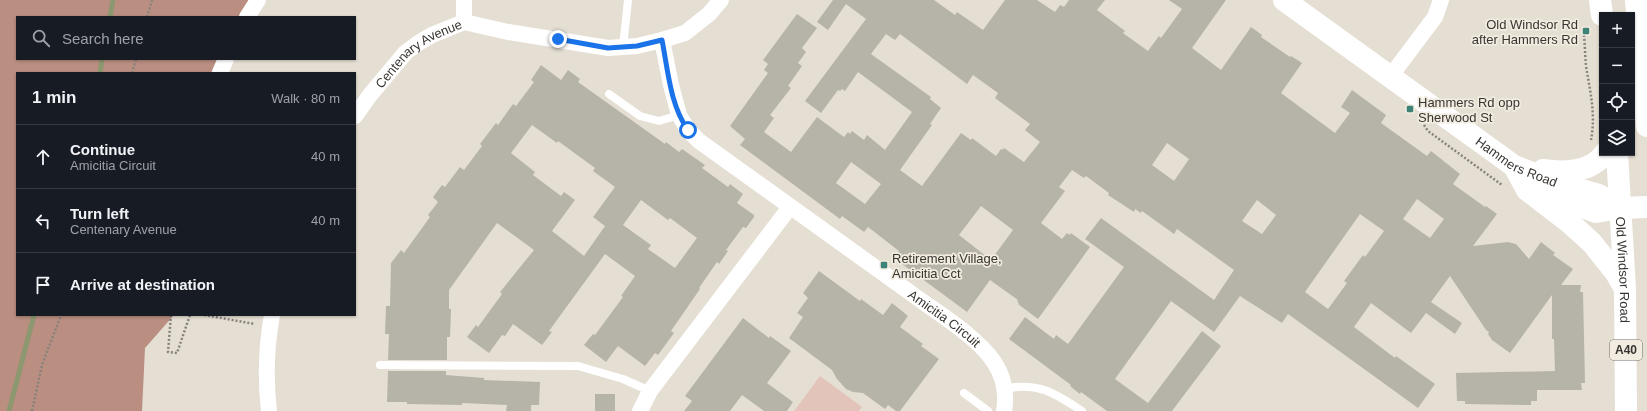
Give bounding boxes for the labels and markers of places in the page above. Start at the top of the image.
place label: Old Windsor Rd after Hammers Rd [1472,17,1578,47]
marker: Old Windsor Rd after Hammers Rd [1581,26,1591,36]
place label: Hammers Rd opp Sherwood St [1418,95,1520,125]
marker: Hammers Rd opp Sherwood St [1405,104,1415,114]
place label: Retirement Village, Amicitia Cct [892,251,1002,281]
marker: Retirement Village, Amicitia Cct [879,260,889,270]

